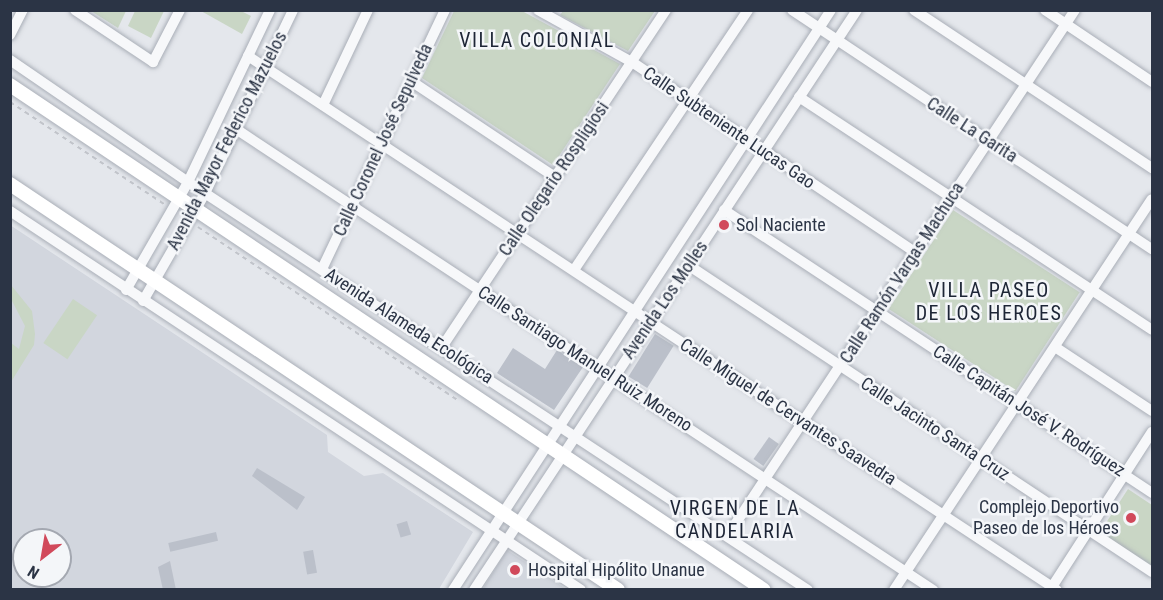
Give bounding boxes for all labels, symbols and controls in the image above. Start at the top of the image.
street label: Avenida Mayor Federico Mazuelos [162,28,292,254]
district label: VILLA COLONIAL [459,28,615,52]
street label: Calle Coronel José Sepulveda [329,40,437,240]
street label: Calle Subteniente Lucas Gao [639,62,819,194]
street label: Calle La Garita [923,93,1021,167]
street label: Calle Olegario Rospligiosi [494,98,614,260]
street label: Calle Ramón Vargas Machuca [835,178,969,368]
place label: Sol Naciente [736,214,826,236]
marker: Sol Naciente [717,218,731,232]
street label: Avenida Los Molles [617,237,713,363]
street label: Avenida Alameda Ecológica [321,263,497,389]
district label: VILLA PASEO DE LOS HEROES [916,279,1062,326]
street label: Calle Santiago Manuel Ruiz Moreno [474,281,696,437]
street label: Calle Miguel de Cervantes Saavedra [676,334,900,490]
street label: Calle Capitán José V. Rodríguez [929,341,1129,481]
street label: Calle Jacinto Santa Cruz [856,373,1014,485]
district label: VIRGEN DE LA CANDELARIA [670,496,800,543]
place label: Complejo Deportivo Paseo de los Héroes [973,497,1119,540]
marker: Complejo Deportivo Paseo de los Héroes [1124,511,1138,525]
north arrow [12,528,72,588]
place label: Hospital Hipólito Unanue [528,559,705,581]
text: N [24,561,43,583]
marker: Hospital Hipólito Unanue [506,561,524,579]

